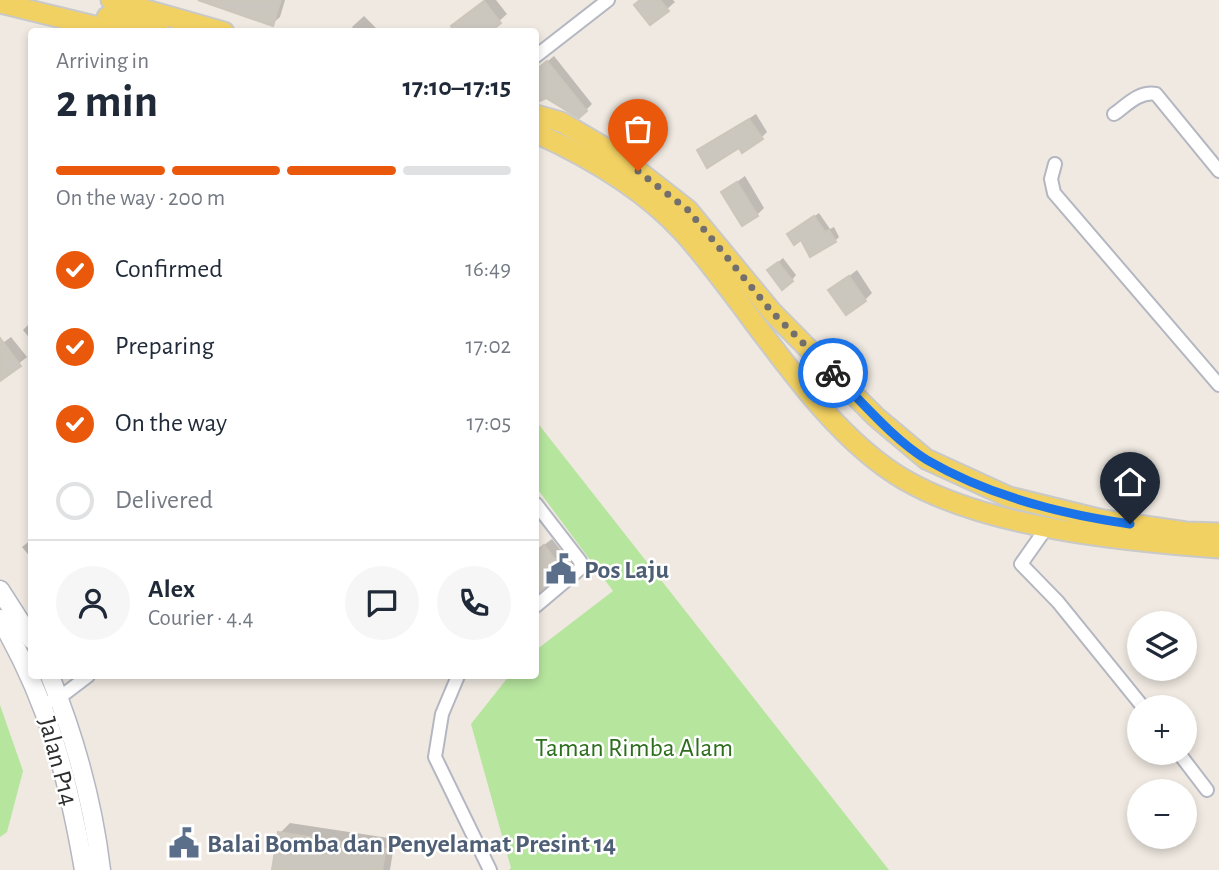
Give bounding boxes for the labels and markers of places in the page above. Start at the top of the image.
pin [608,99,668,171]
pin [1100,452,1160,524]
public building icon: Pos Laju [544,552,578,586]
place label: Pos Laju [584,557,670,583]
public building icon: Balai Bomba dan Penyelamat Presint 14 [167,826,201,860]
place label: Balai Bomba dan Penyelamat Presint 14 [207,831,616,857]

